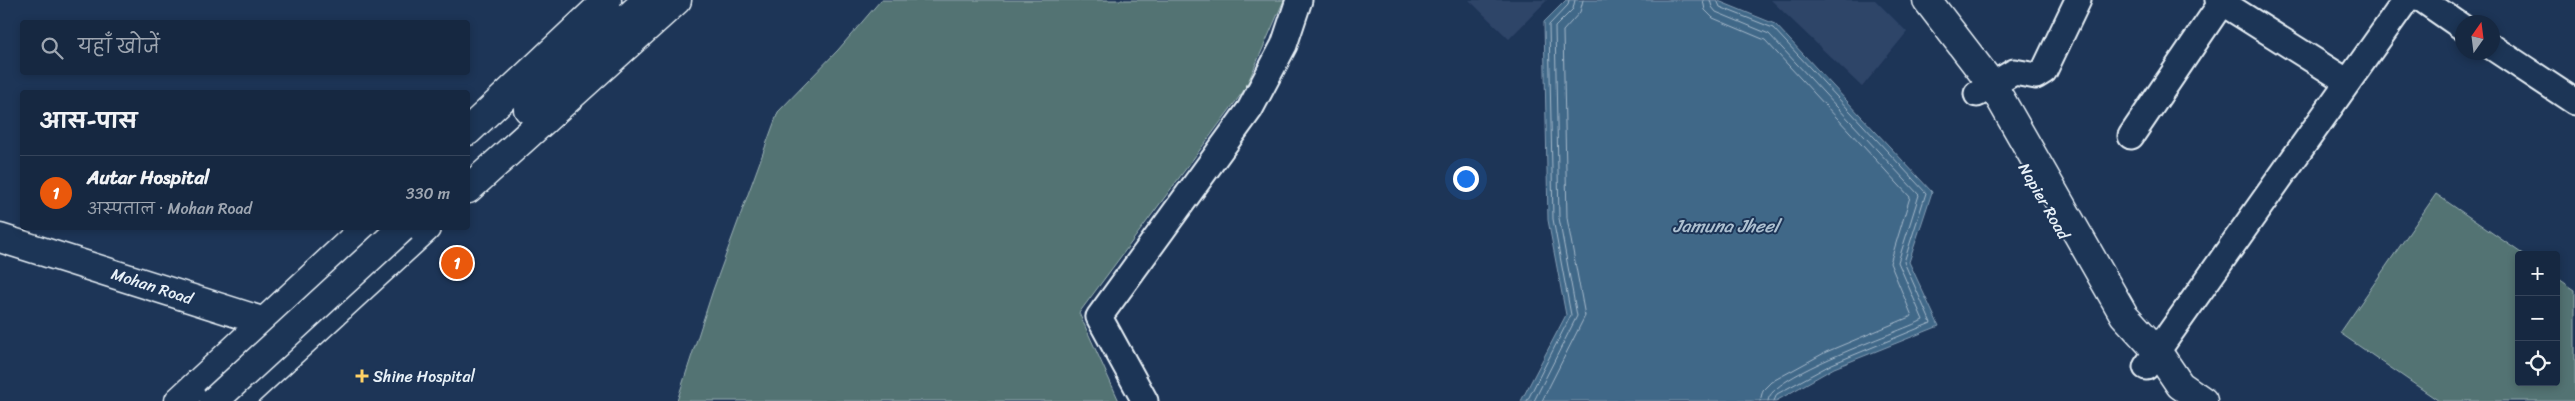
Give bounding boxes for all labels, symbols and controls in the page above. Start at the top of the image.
north arrow [2455,15,2500,60]
search box [20,20,470,75]
text: यहाँ खोजें [78,30,160,63]
icon: search [38,34,66,62]
text: आस-पास [40,102,137,140]
street label: Napier Road [2010,157,2079,246]
text: Autar Hospital [87,161,209,194]
your location [1453,166,1479,192]
text: 1 [53,179,59,208]
text: 330 m [406,179,450,208]
text: अस्पताल · Mohan Road [87,194,252,223]
water label: Jamuna Jheel [1673,210,1783,242]
pin: 1 [441,244,473,282]
map controls [2515,251,2560,386]
button: + [2515,251,2560,296]
street label: Mohan Road [107,259,198,313]
button: − [2515,296,2560,341]
button: locate [2515,341,2560,386]
place label: Shine Hospital [373,362,476,391]
marker: Shine Hospital [355,369,369,383]

